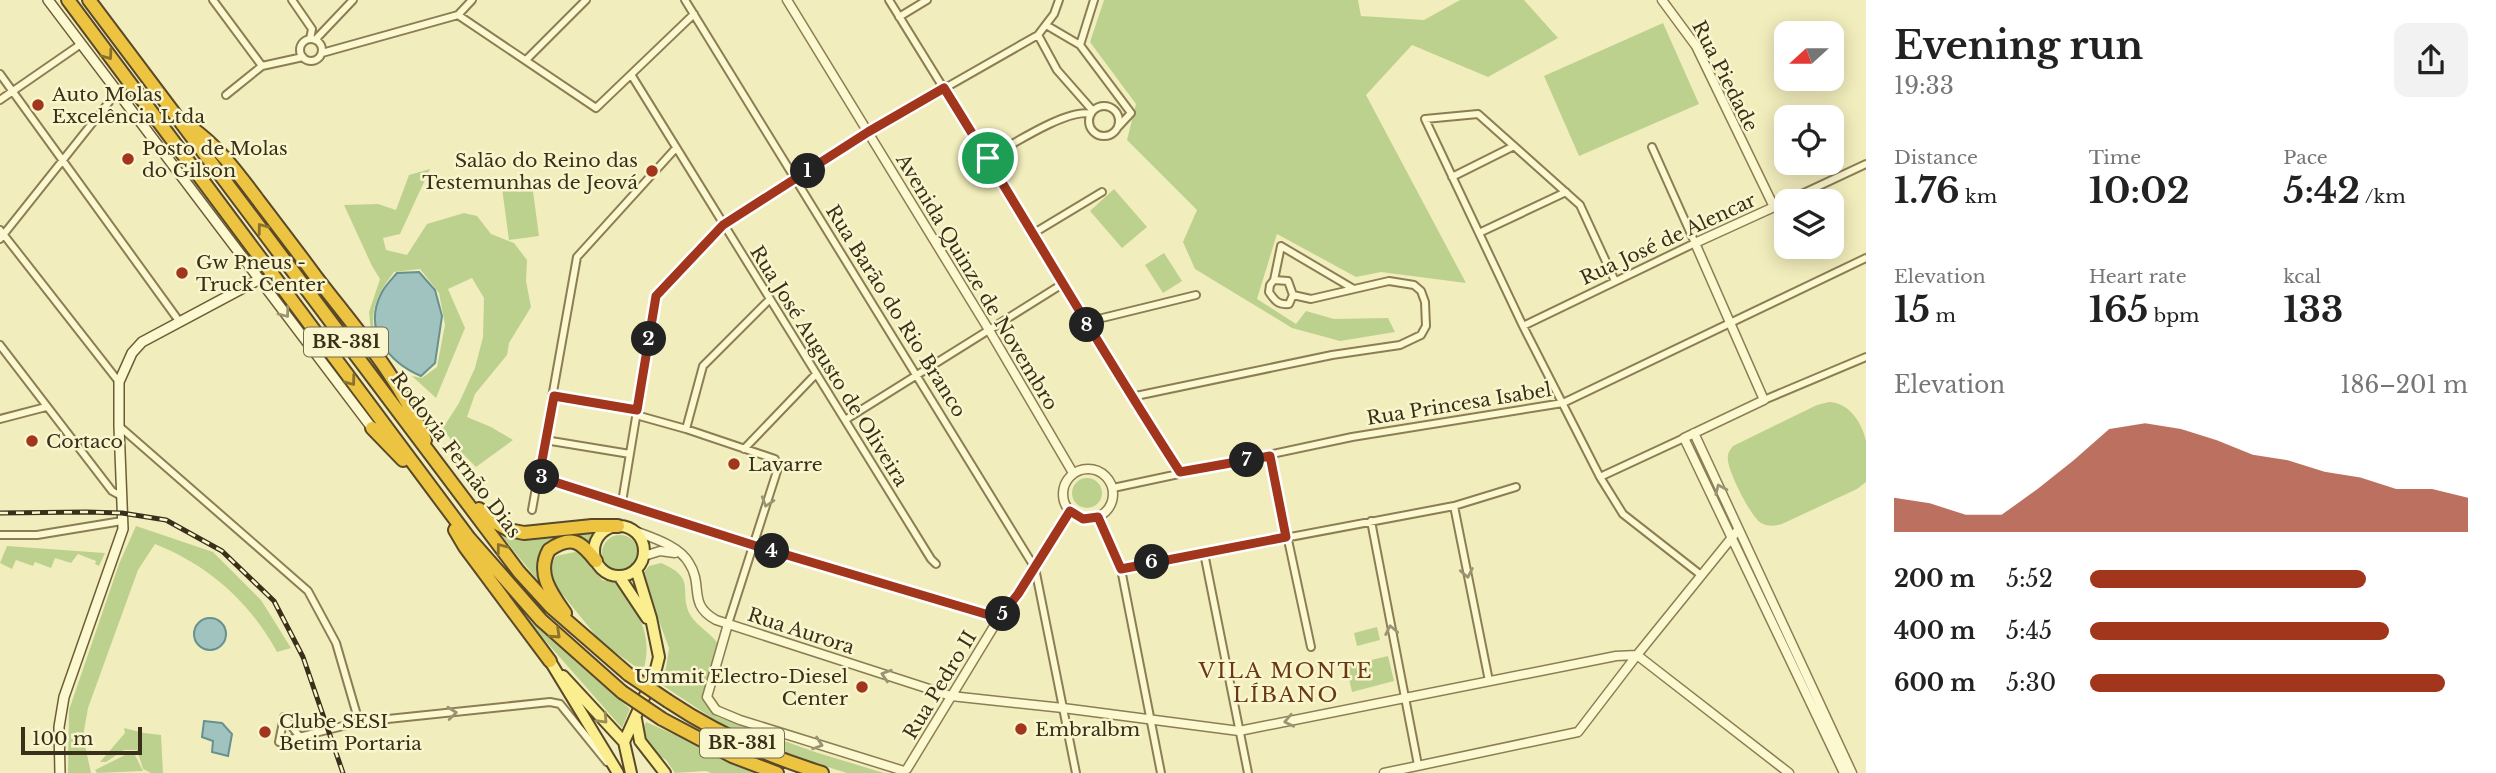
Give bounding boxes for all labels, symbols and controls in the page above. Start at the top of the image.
street label: Rua Piedade [1687,17,1763,135]
north arrow [1774,21,1844,91]
map controls [1774,21,1844,259]
text: Evening run [1894,22,2143,69]
button: share [2394,23,2468,97]
one-way arrow [100,47,112,60]
text: 19:33 [1894,72,1954,100]
place label: Auto Molas Excelência Ltda [51,83,205,128]
marker: Auto Molas Excelência Ltda [30,97,46,113]
button: locate [1774,105,1844,175]
pin [958,128,1018,188]
place label: Posto de Molas do Gilson [142,137,288,182]
icon: arrive [969,139,1007,177]
text: Distance [1894,146,1978,169]
text: Time [2089,146,2141,169]
text: Pace [2283,146,2328,169]
place label: Salão do Reino das Testemunhas de Jeová [422,149,638,194]
street label: Avenida Quinze de Novembro [891,149,1063,414]
marker: Posto de Molas do Gilson [120,151,136,167]
pin: 1 [790,154,826,188]
text: 1 [803,159,812,182]
marker: Salão do Reino das Testemunhas de Jeová [644,163,660,179]
text: 1.76 [1894,169,1960,212]
text: 10:02 [2089,169,2190,212]
text: 5:42 [2283,169,2360,212]
text: km [1960,185,1997,208]
text: /km [2360,185,2406,208]
street label: Rua José de Alencar [1577,188,1759,290]
button: layers [1774,189,1844,259]
street label: Rua Barão do Rio Branco [821,201,971,421]
one-way arrow [257,224,270,236]
street label: Rua José Augusto de Oliveira [745,241,913,491]
place label: Gw Pneus - Truck Center [196,251,325,296]
marker: Gw Pneus - Truck Center [174,265,190,281]
text: Elevation [1894,265,1986,288]
text: Heart rate [2089,265,2187,288]
text: kcal [2283,265,2321,288]
text: 15 [1894,288,1930,331]
text: 165 [2089,288,2148,331]
text: 133 [2283,288,2343,331]
text: m [1930,304,1956,327]
text: bpm [2148,304,2200,327]
one-way arrow [277,305,289,318]
pin: 8 [1070,308,1104,342]
text: 8 [1080,313,1093,336]
pin: 2 [632,322,666,356]
text: 2 [642,327,655,350]
road number: BR-381 [304,328,388,356]
street label: Rodovia Fernão Dias [386,368,526,542]
text: Elevation [1894,371,2005,399]
text: 186–201 m [2340,371,2468,399]
one-way arrow [343,373,356,386]
street label: Rua Princesa Isabel [1365,378,1553,430]
place label: Cortaco [46,430,123,453]
marker: Cortaco [24,433,40,449]
pin: 7 [1230,442,1264,477]
text: 7 [1242,448,1251,471]
place label: Lavarre [748,453,823,476]
marker: Lavarre [726,456,742,472]
pin: 3 [524,460,560,494]
text: 3 [535,465,548,488]
one-way arrow [1714,484,1728,496]
one-way arrow [761,495,775,508]
pin: 4 [754,534,790,568]
text: 4 [765,539,778,562]
one-way arrow [497,543,509,556]
pin: 6 [1134,544,1170,580]
text: 6 [1145,550,1158,573]
text: 200 m [1894,565,1975,593]
text: 5:52 [2006,565,2053,593]
one-way arrow [1459,567,1474,579]
pin: 5 [986,596,1020,632]
text: 5 [997,602,1008,625]
street label: Rua Aurora [745,603,858,659]
text: 400 m [1894,617,1976,645]
text: 5:45 [2006,617,2052,645]
one-way arrow [1384,624,1399,636]
one-way arrow [547,625,560,638]
street label: Rua Pedro II [899,627,981,743]
district label: VILA MONTE LÍBANO [1197,658,1374,708]
place label: Ummit Electro-Diesel Center [634,665,848,710]
one-way arrow [881,669,893,683]
text: 600 m [1894,669,1976,697]
text: 5:30 [2006,669,2056,697]
marker: Ummit Electro-Diesel Center [854,679,870,695]
one-way arrow [446,705,458,720]
place label: Clube SESI Betim Portaria [279,710,422,755]
one-way arrow [595,711,608,724]
one-way arrow [1283,712,1295,727]
place label: Embralbm [1035,718,1140,741]
marker: Embralbm [1013,721,1029,737]
scale bar [21,724,142,756]
marker: Clube SESI Betim Portaria [257,724,273,740]
text: 100 m [32,727,93,750]
road number: BR-381 [700,728,784,758]
one-way arrow [812,736,824,751]

